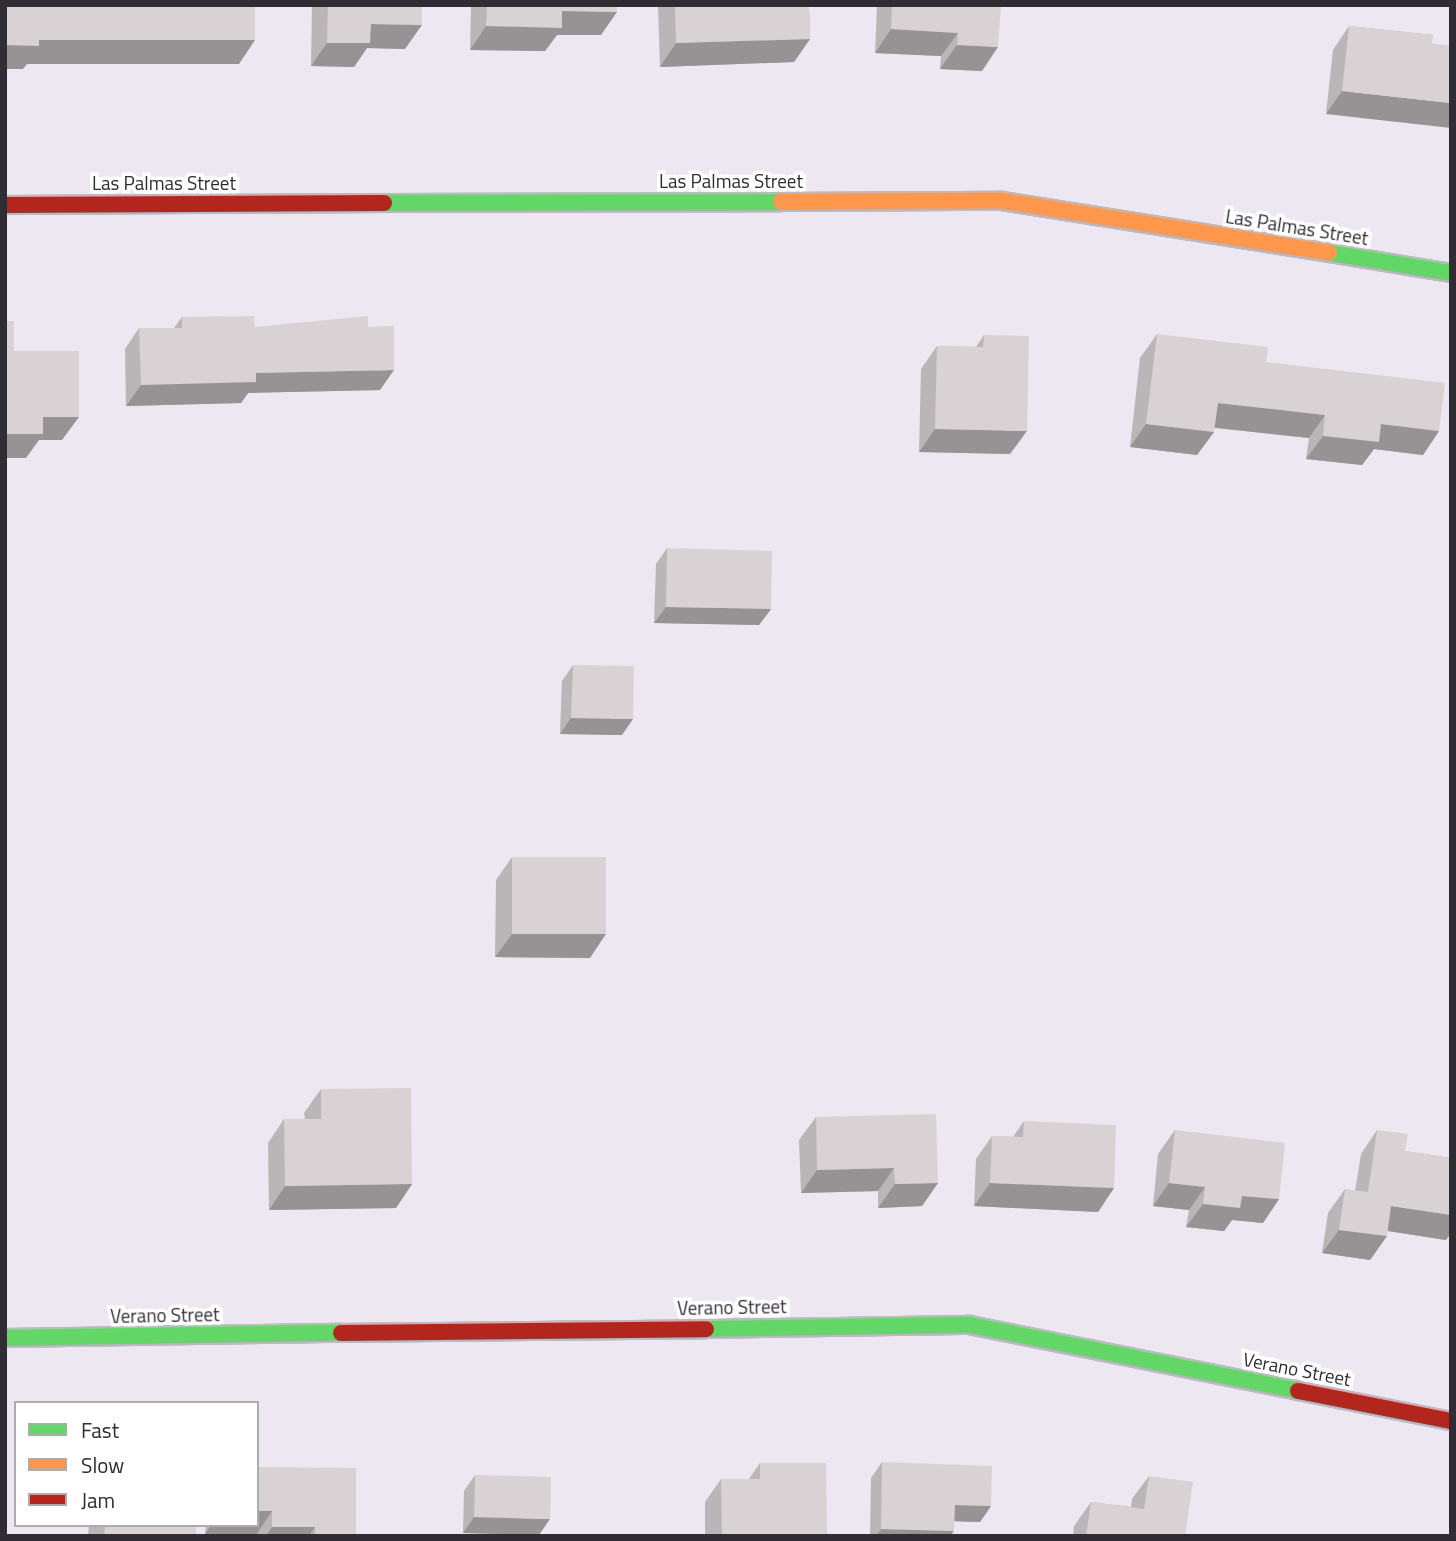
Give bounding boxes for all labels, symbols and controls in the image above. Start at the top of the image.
street label: Las Palmas Street [659,170,803,192]
street label: Las Palmas Street [92,172,236,194]
street label: Las Palmas Street [1224,204,1370,250]
street label: Verano Street [677,1295,787,1319]
street label: Verano Street [110,1303,220,1327]
street label: Verano Street [1241,1347,1353,1391]
legend [14,1401,259,1527]
text: Fast [81,1414,119,1446]
text: Slow [81,1449,124,1481]
text: Jam [81,1484,115,1516]

